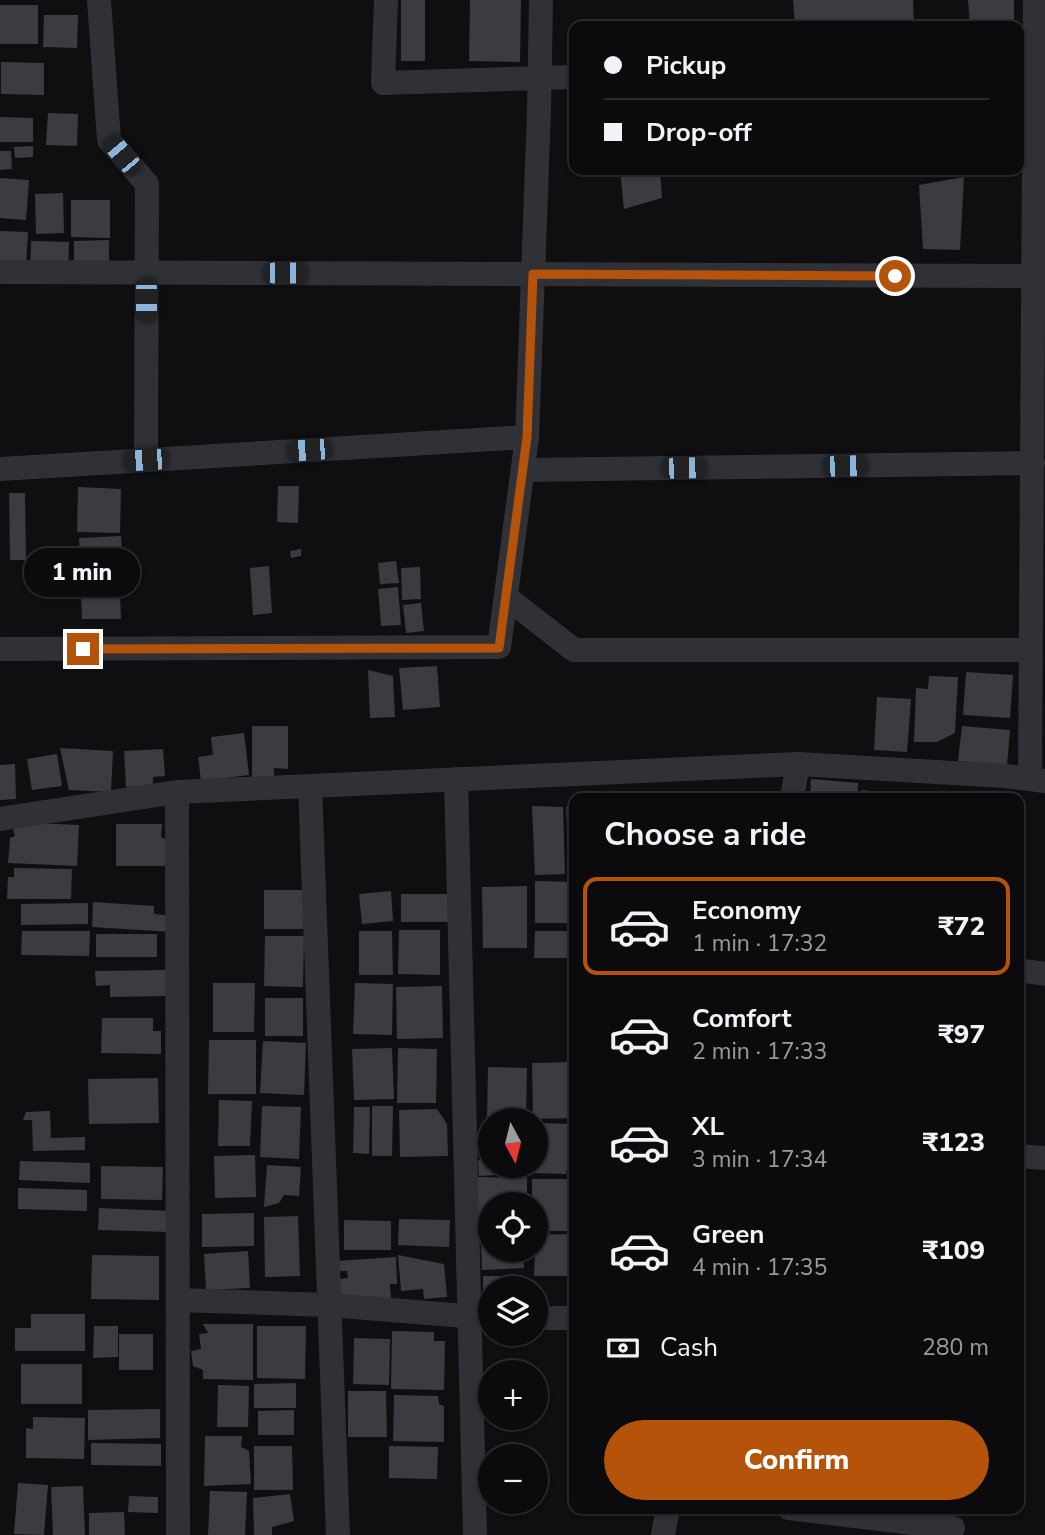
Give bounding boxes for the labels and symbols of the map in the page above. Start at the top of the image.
car [101,132,144,178]
route start [879,260,911,292]
car [265,263,307,284]
car [136,279,157,321]
car [288,438,331,462]
car [125,448,168,472]
car [824,455,867,477]
car [663,457,706,479]
callout: 1 min [25,548,141,596]
route end [67,633,99,665]
north arrow [478,1108,548,1178]

